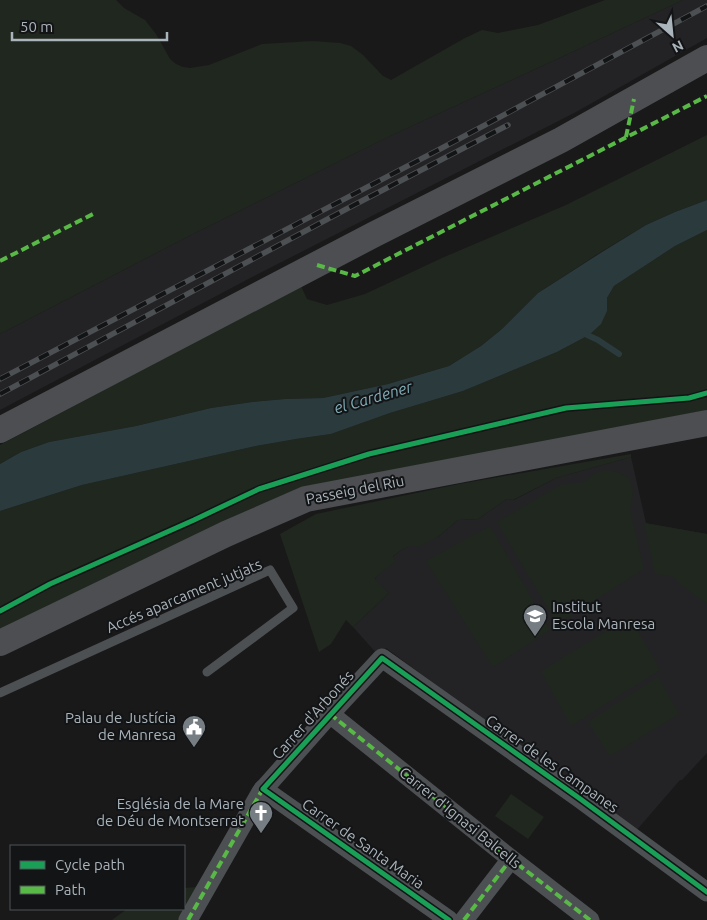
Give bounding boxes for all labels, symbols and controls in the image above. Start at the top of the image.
scale bar [12,10,168,42]
north arrow [647,10,697,60]
text: 50 m [20,18,53,35]
text: N [670,37,686,56]
water label: el Cardener [332,377,415,417]
street label: Passeig del Riu [304,472,405,507]
street label: Accés aparcament jutjats [103,555,264,636]
place label: Institut Escola Manresa [552,598,655,632]
school or university icon: Institut Escola Manresa [522,603,548,637]
street label: Carrer d'Arbonés [268,667,357,763]
place label: Palau de Justícia de Manresa [65,709,176,743]
street label: Carrer de les Campanes [483,711,622,816]
public building icon: Palau de Justícia de Manresa [181,714,207,748]
street label: Carrer d'Ignasi Balcells [396,763,524,872]
place label: Església de la Mare de Déu de Montserrat [96,795,244,829]
street label: Carrer de Santa Maria [299,795,428,892]
church icon: Església de la Mare de Déu de Montserrat [248,800,274,834]
legend [10,845,185,910]
text: Cycle path [55,856,125,873]
text: Path [55,881,86,898]

